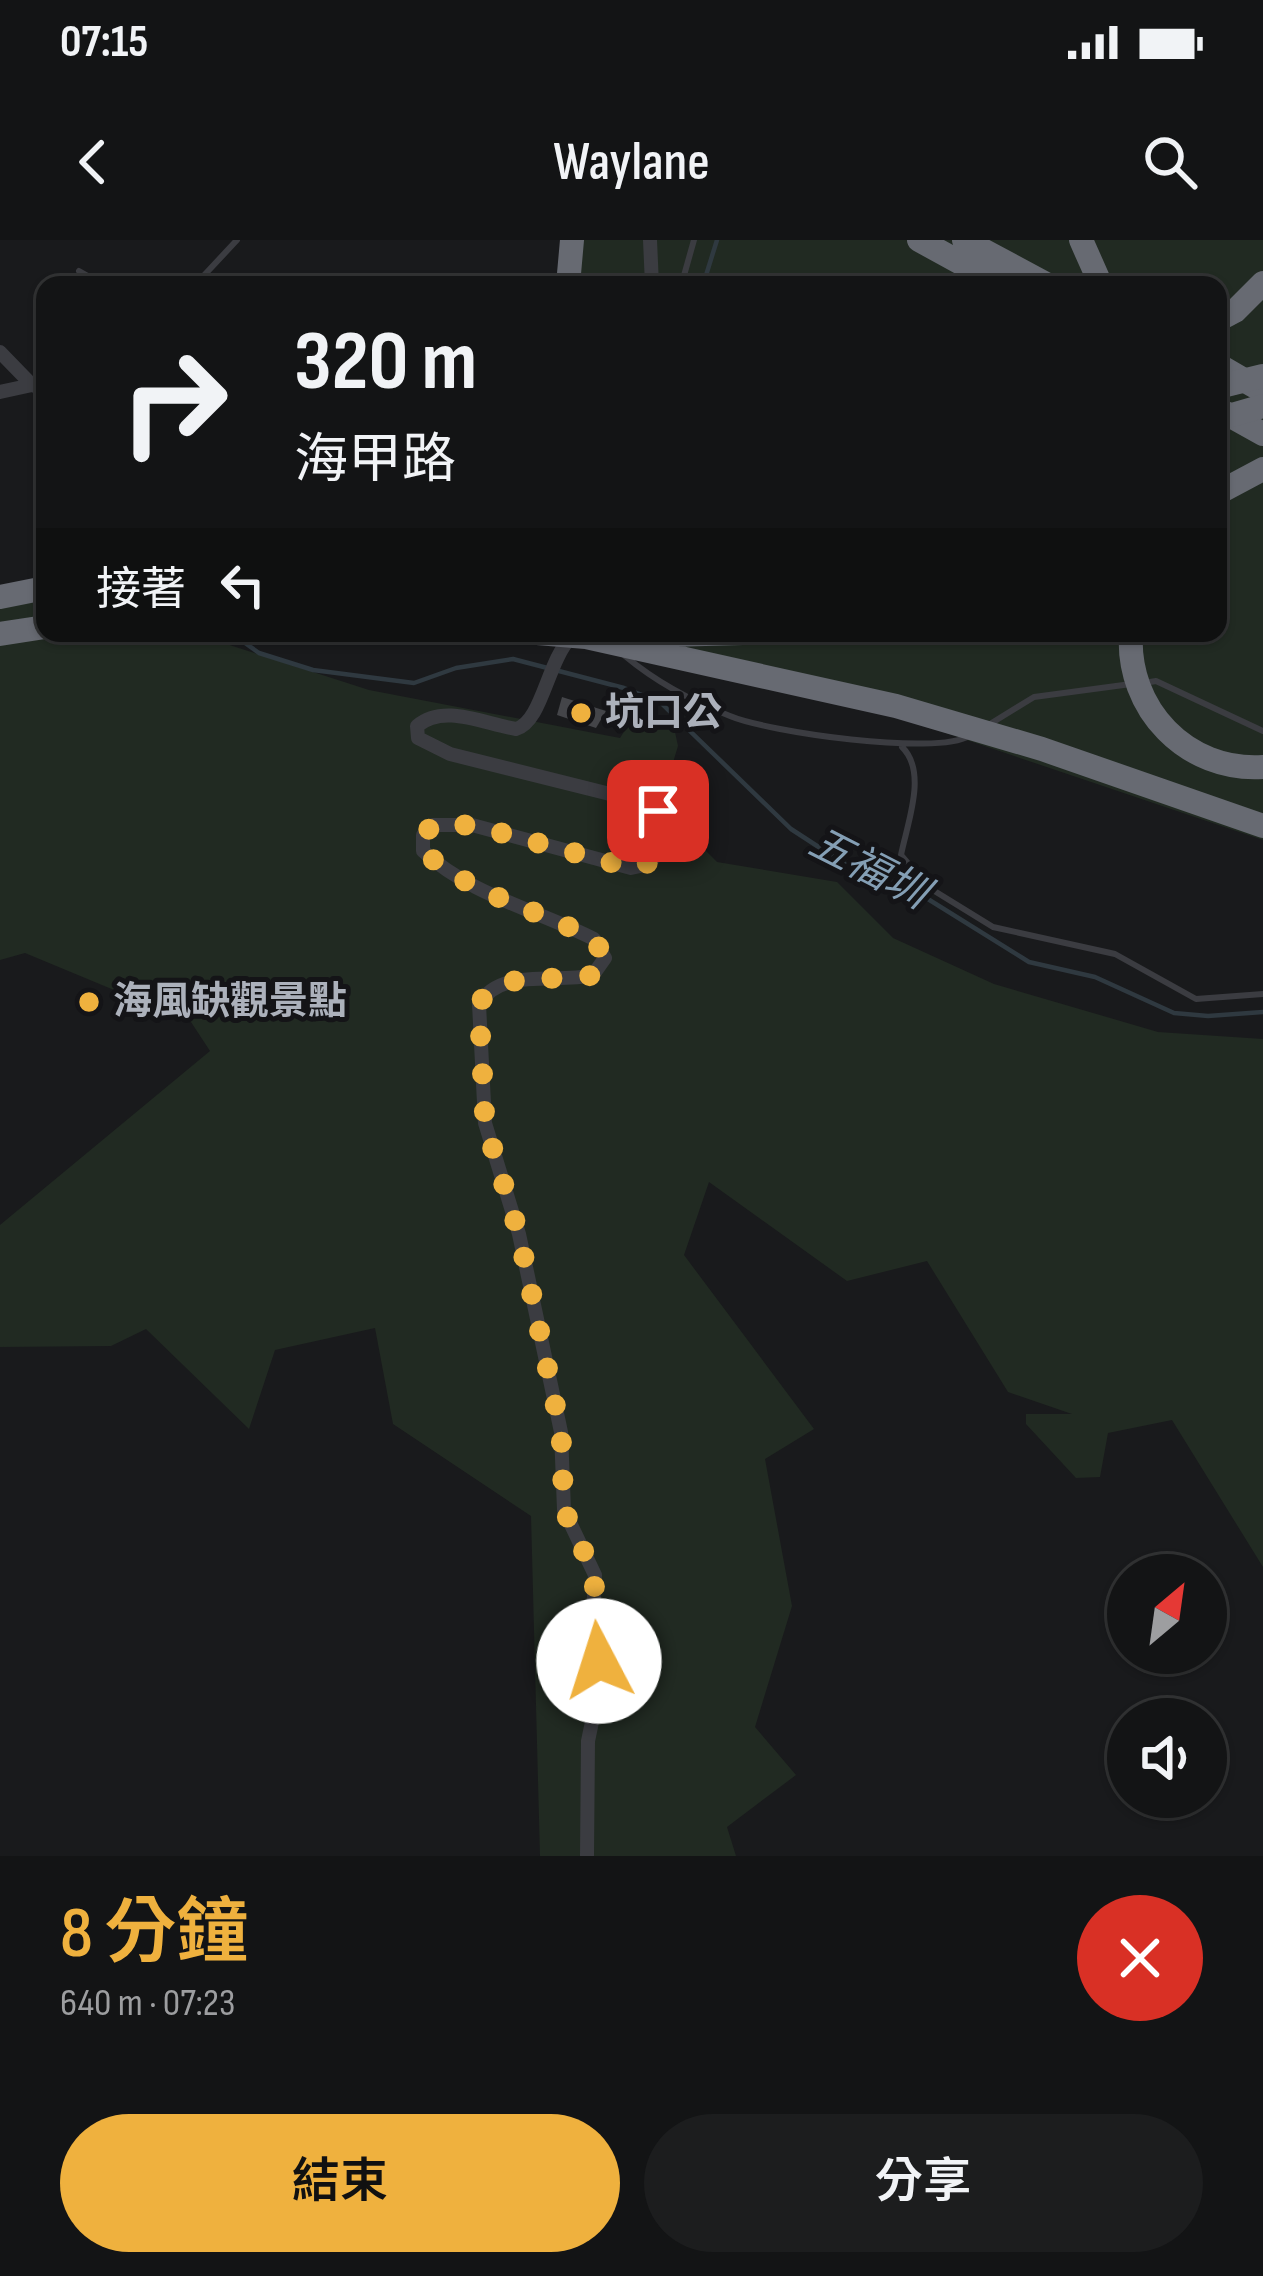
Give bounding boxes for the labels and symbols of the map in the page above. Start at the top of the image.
place label: 坑口公 [605,690,722,737]
marker: 坑口公 [568,700,594,726]
pin [607,760,709,862]
water label: 五福圳 [800,818,941,923]
place label: 海風缺觀景點 [113,979,347,1026]
marker: 海風缺觀景點 [76,989,102,1015]
north arrow [1107,1554,1227,1674]
position arrow [536,1598,662,1724]

